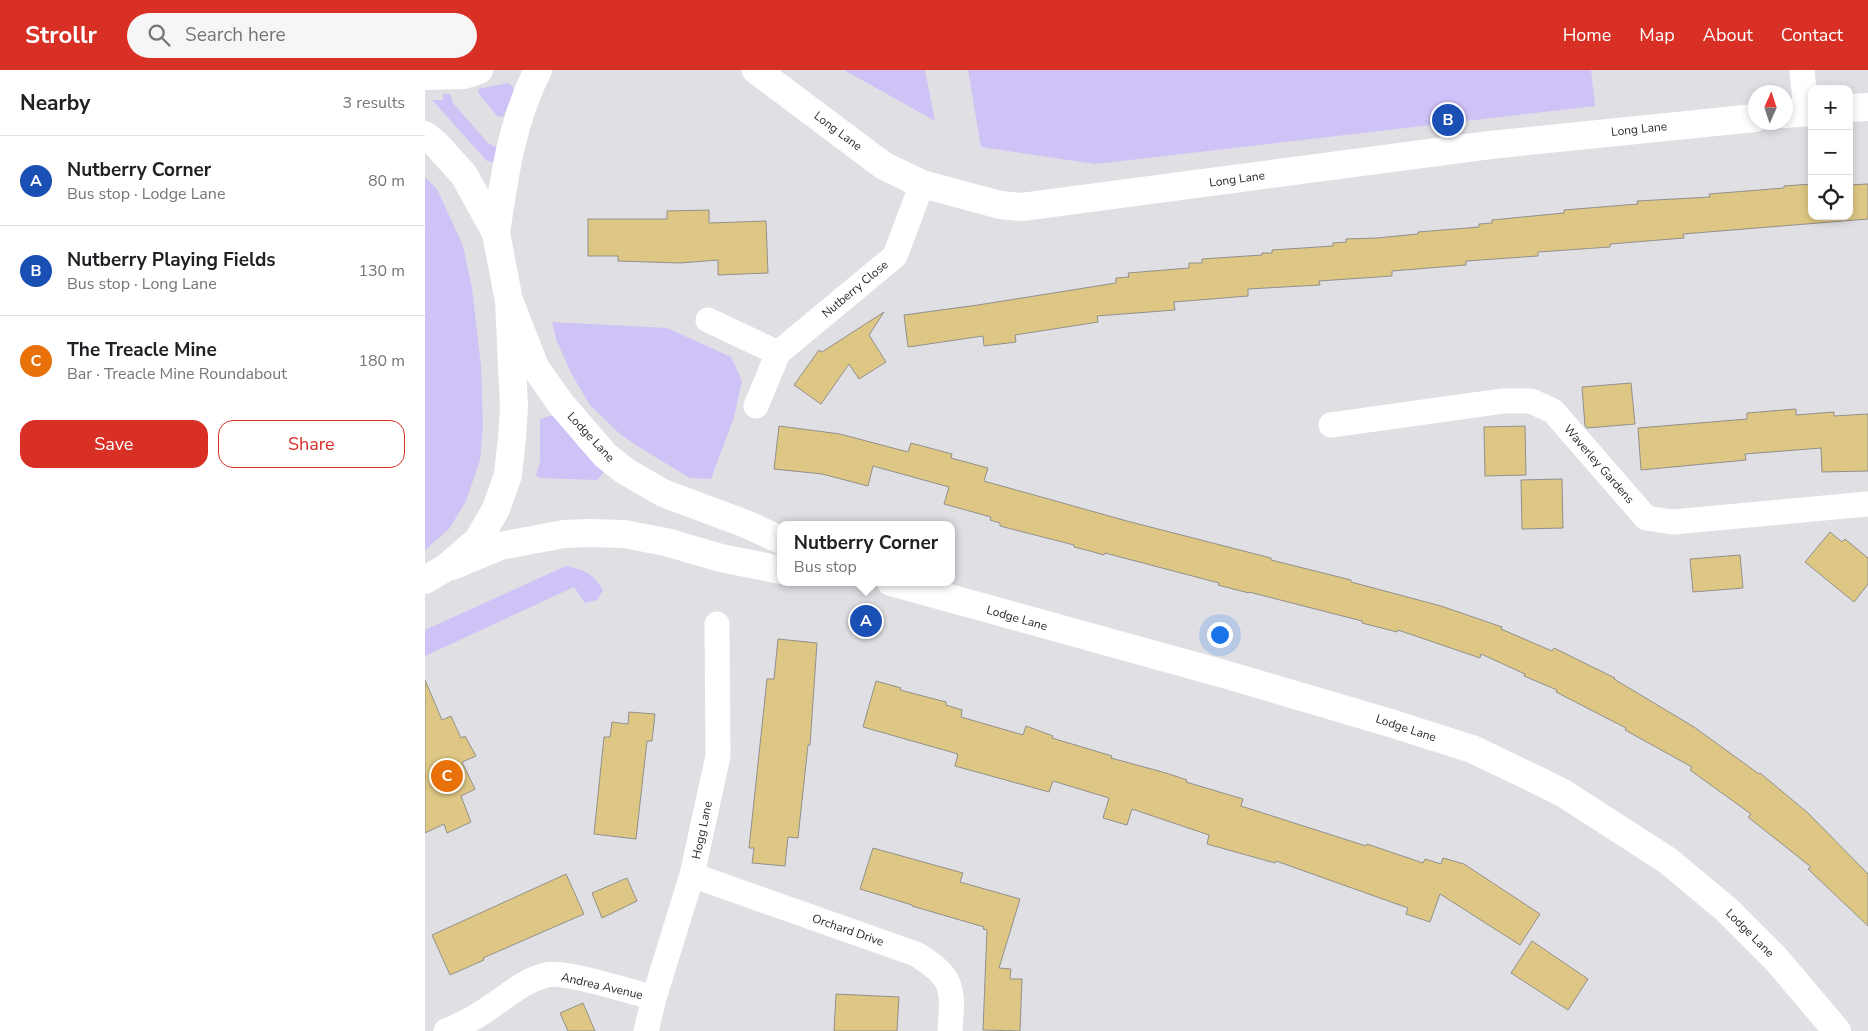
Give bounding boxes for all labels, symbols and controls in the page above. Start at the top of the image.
search box [127,13,477,58]
text: Strollr [25,19,97,51]
icon: search [145,21,173,49]
text: Search here [185,22,286,48]
text: Home [1563,23,1611,47]
text: Map [1639,23,1675,47]
text: About [1703,23,1753,47]
text: Contact [1781,23,1843,47]
north arrow [1748,85,1793,130]
map controls [1808,85,1853,220]
button: + [1808,85,1853,130]
text: Nearby [20,89,90,117]
text: 3 results [343,92,405,114]
pin: B [1432,101,1464,139]
street label: Long Lane [811,108,865,154]
street label: Long Lane [1610,118,1668,140]
button: − [1808,130,1853,175]
text: Nutberry Corner [67,157,211,183]
street label: Long Lane [1208,167,1266,191]
text: A [30,170,42,192]
text: 80 m [368,170,405,192]
button: locate [1808,175,1853,220]
text: Bus stop · Lodge Lane [67,183,225,205]
text: Nutberry Playing Fields [67,247,276,273]
street label: Nutberry Close [819,257,891,321]
text: B [30,260,42,282]
text: 130 m [358,260,405,282]
text: Bus stop · Long Lane [67,273,217,295]
text: The Treacle Mine [67,337,217,363]
text: C [31,350,41,372]
text: 180 m [358,350,405,372]
text: Bar · Treacle Mine Roundabout [67,363,287,385]
street label: Lodge Lane [564,409,618,465]
button: Save [20,420,208,468]
button: Share [218,420,405,468]
street label: Waverley Gardens [1560,421,1638,507]
popup [777,521,955,586]
text: Nutberry Corner [794,530,938,556]
text: Bus stop [794,556,857,578]
pin: A [850,602,882,640]
street label: Lodge Lane [985,602,1049,634]
your location [1207,622,1233,648]
street label: Lodge Lane [1374,711,1438,745]
pin: C [431,757,463,795]
street label: Hogg Lane [688,799,716,861]
street label: Lodge Lane [1722,905,1778,961]
street label: Orchard Drive [810,910,886,950]
street label: Andrea Avenue [560,969,644,1003]

